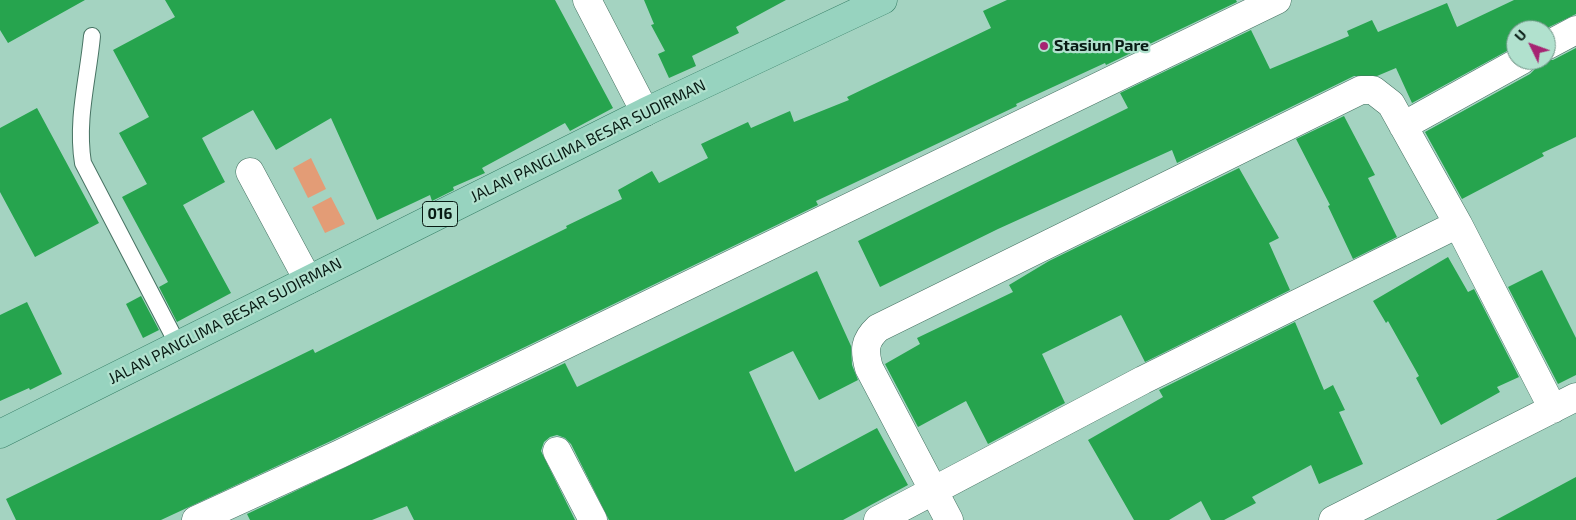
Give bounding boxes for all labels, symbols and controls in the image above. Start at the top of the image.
north arrow [1506,20,1556,70]
text: U [1511,26,1530,45]
place label: Stasiun Pare [1054,36,1149,56]
marker: Stasiun Pare [1038,40,1050,52]
street label: JALAN PANGLIMA BESAR SUDIRMAN [467,76,709,206]
road number: 016 [422,202,458,226]
street label: JALAN PANGLIMA BESAR SUDIRMAN [105,254,345,388]

